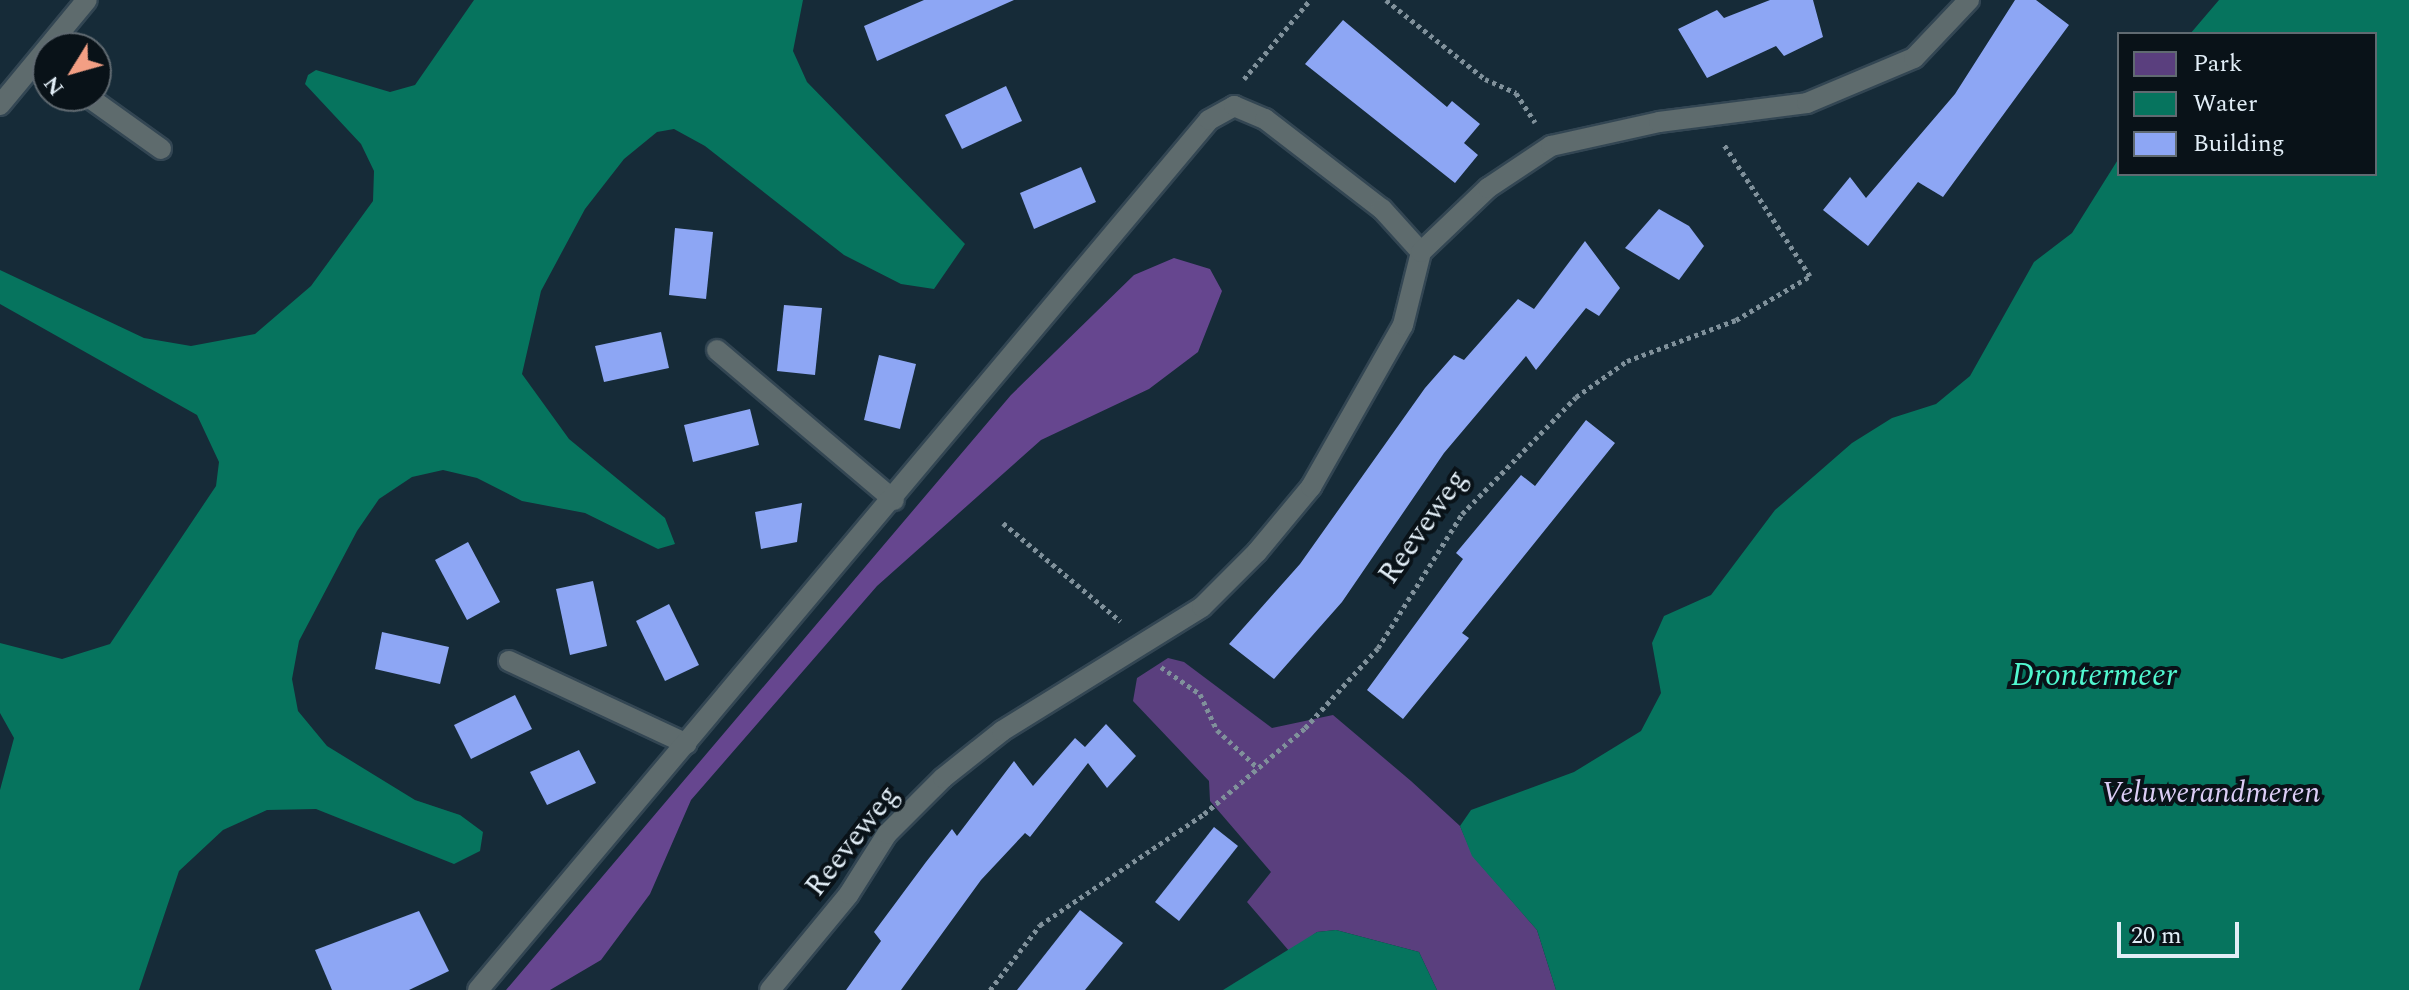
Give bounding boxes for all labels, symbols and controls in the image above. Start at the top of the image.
north arrow [32,32,112,112]
legend [2117,32,2377,176]
text: Park [2193,46,2243,82]
text: N [35,68,73,103]
text: Water [2193,86,2257,122]
text: Building [2193,126,2285,162]
street label: Reeveweg [1371,463,1475,591]
water label: Drontermeer [2011,657,2177,695]
park label: Veluwerandmeren [2101,775,2321,811]
street label: Reeveweg [797,778,907,904]
scale bar [2121,906,2243,956]
text: 20 m [2131,918,2182,954]

